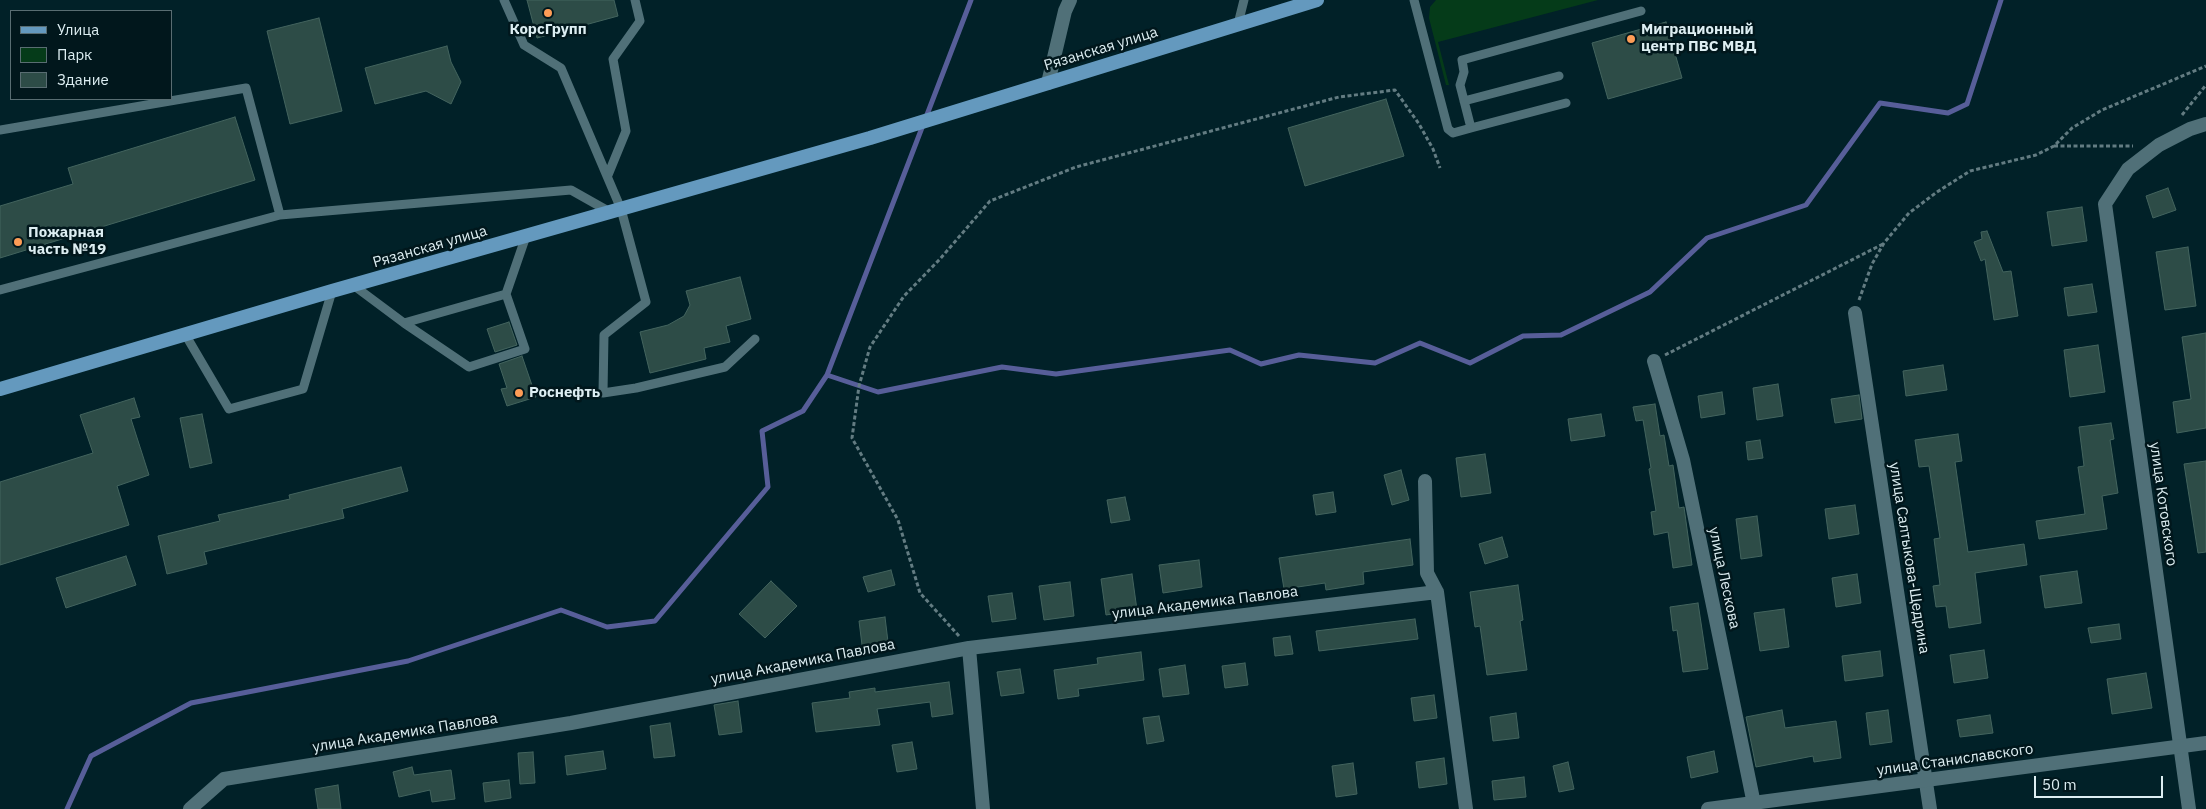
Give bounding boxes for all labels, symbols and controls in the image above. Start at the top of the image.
marker: КорсГрупп [542,7,554,19]
legend [10,10,172,100]
text: Улица [57,20,99,39]
place label: КорсГрупп [509,21,587,39]
place label: Миграционный центр ПВС МВД [1641,21,1757,56]
street label: Рязанская улица [1042,23,1160,75]
marker: Миграционный центр ПВС МВД [1625,33,1637,45]
text: Парк [57,45,92,64]
text: Здание [57,70,109,89]
street label: Рязанская улица [371,222,489,272]
place label: Пожарная часть №19 [28,224,106,259]
marker: Пожарная часть №19 [12,236,24,248]
place label: Роснефть [529,384,600,402]
marker: Роснефть [513,387,525,399]
street label: улица Котовского [2145,441,2181,567]
street label: улица Салтыкова-Щедрина [1885,461,1933,655]
street label: улица Лескова [1704,525,1744,631]
street label: улица Академика Павлова [1111,583,1299,623]
street label: улица Академика Павлова [709,635,897,689]
street label: улица Академика Павлова [311,709,499,757]
street label: улица Станиславского [1876,740,2034,780]
scale bar [2036,766,2165,798]
text: 50 m [2042,775,2077,794]

